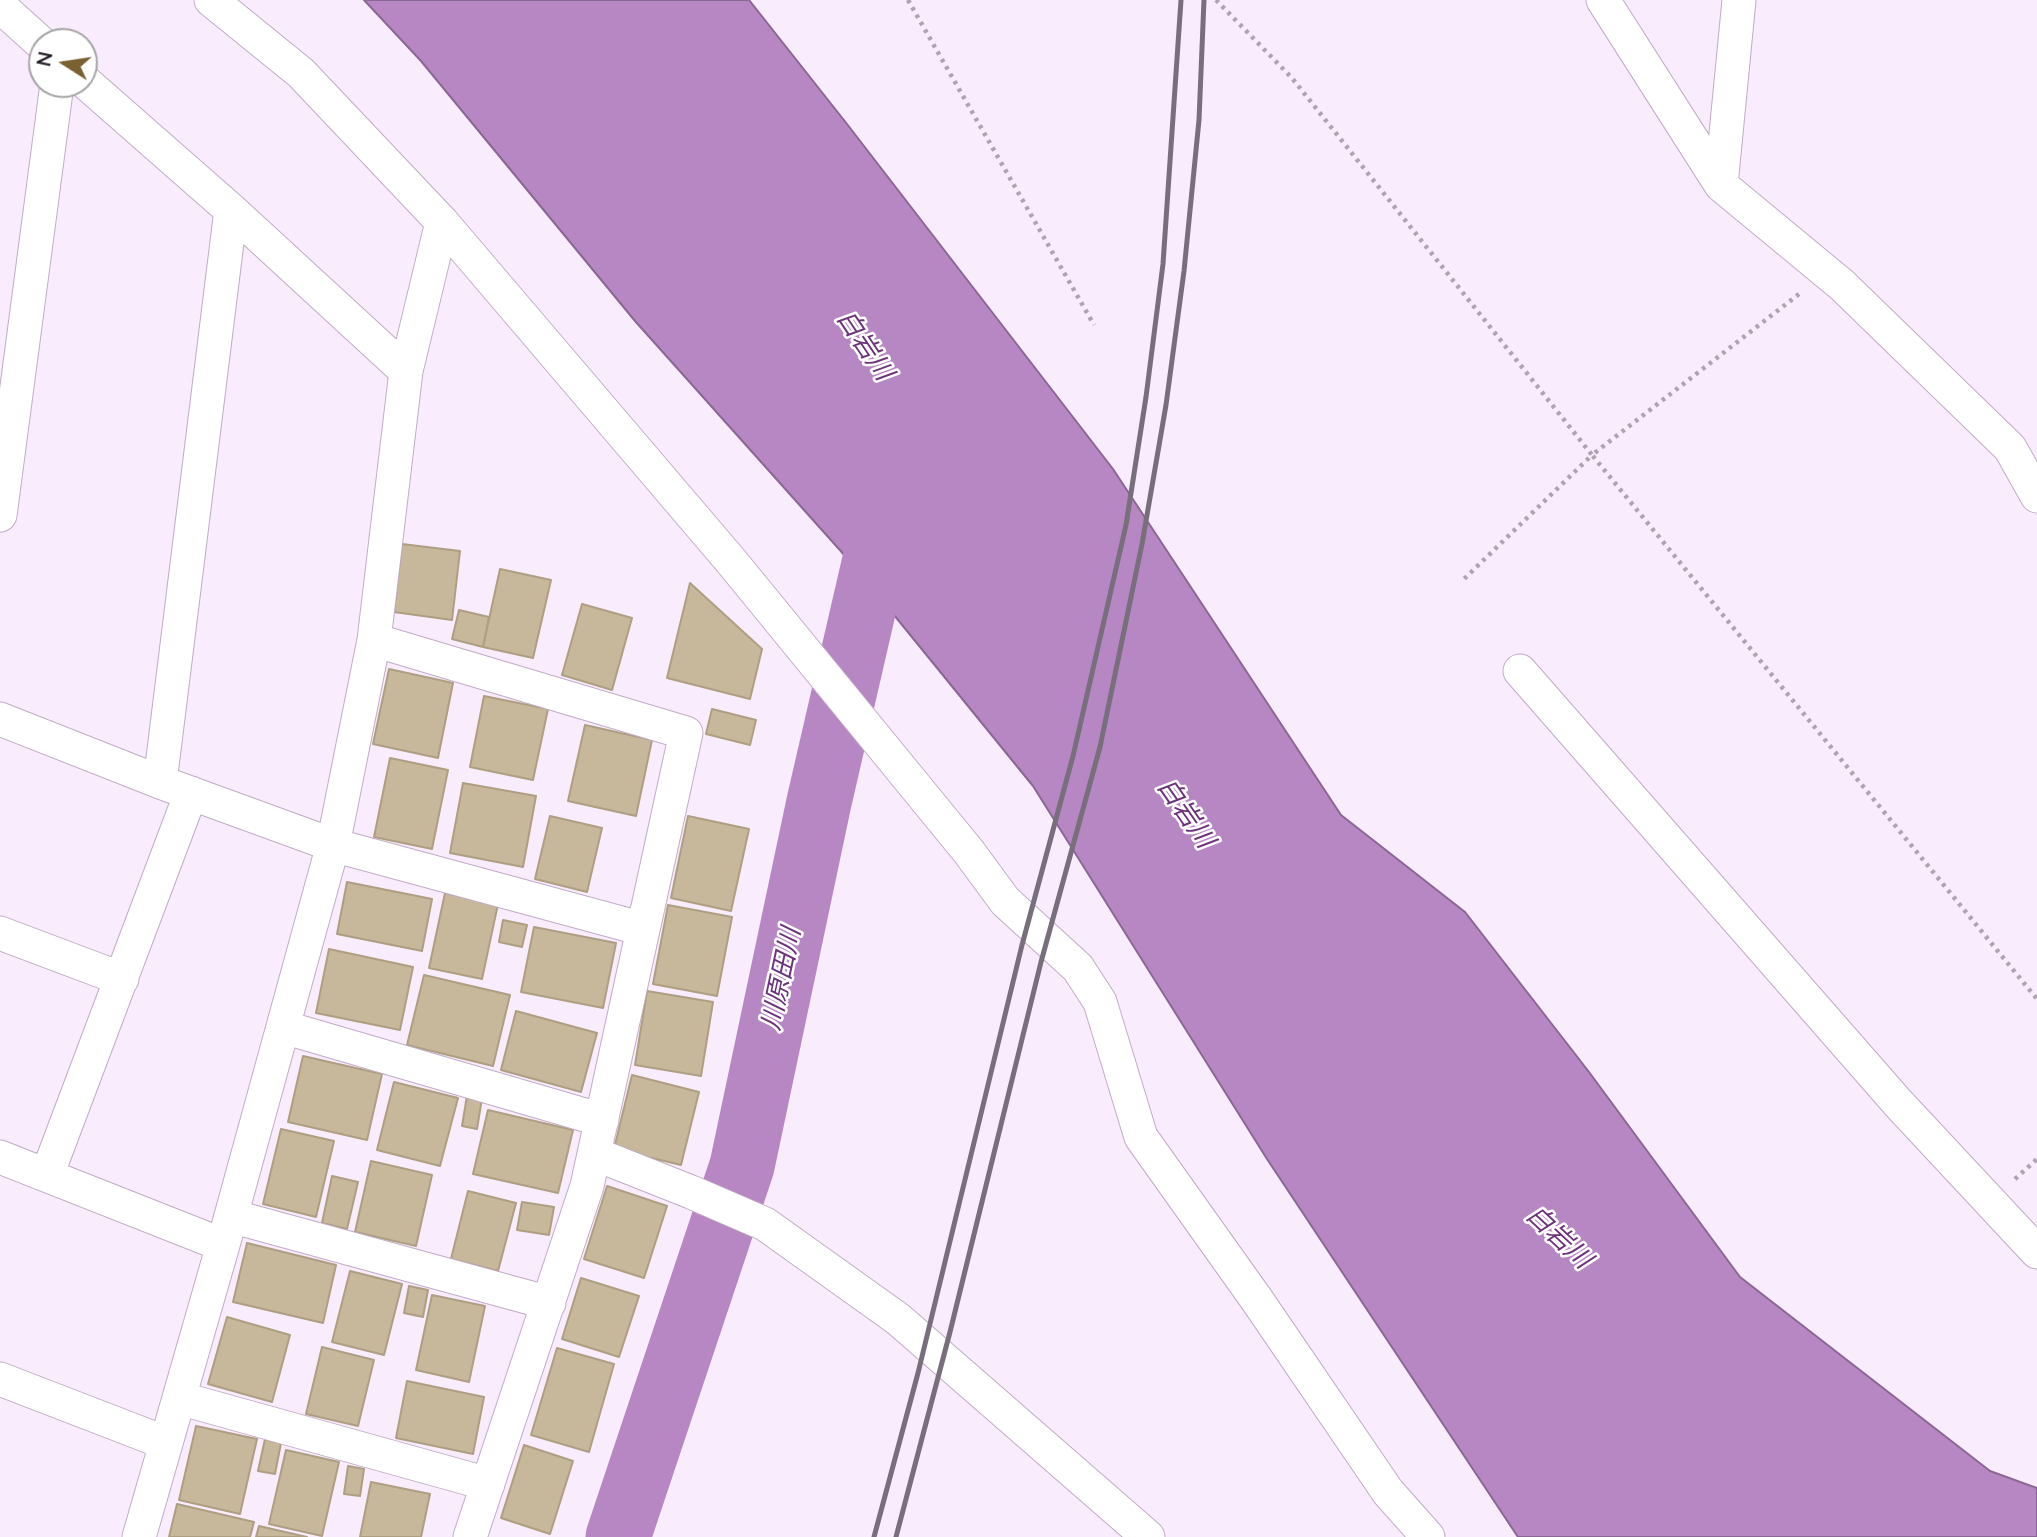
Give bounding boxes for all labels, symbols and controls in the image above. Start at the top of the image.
north arrow [28,28,98,98]
text: N [31,49,57,69]
water label: 白岩川 [830,304,900,386]
water label: 白岩川 [1151,772,1221,854]
water label: 川原田川 [755,925,807,1033]
water label: 白岩川 [1520,1199,1598,1275]

